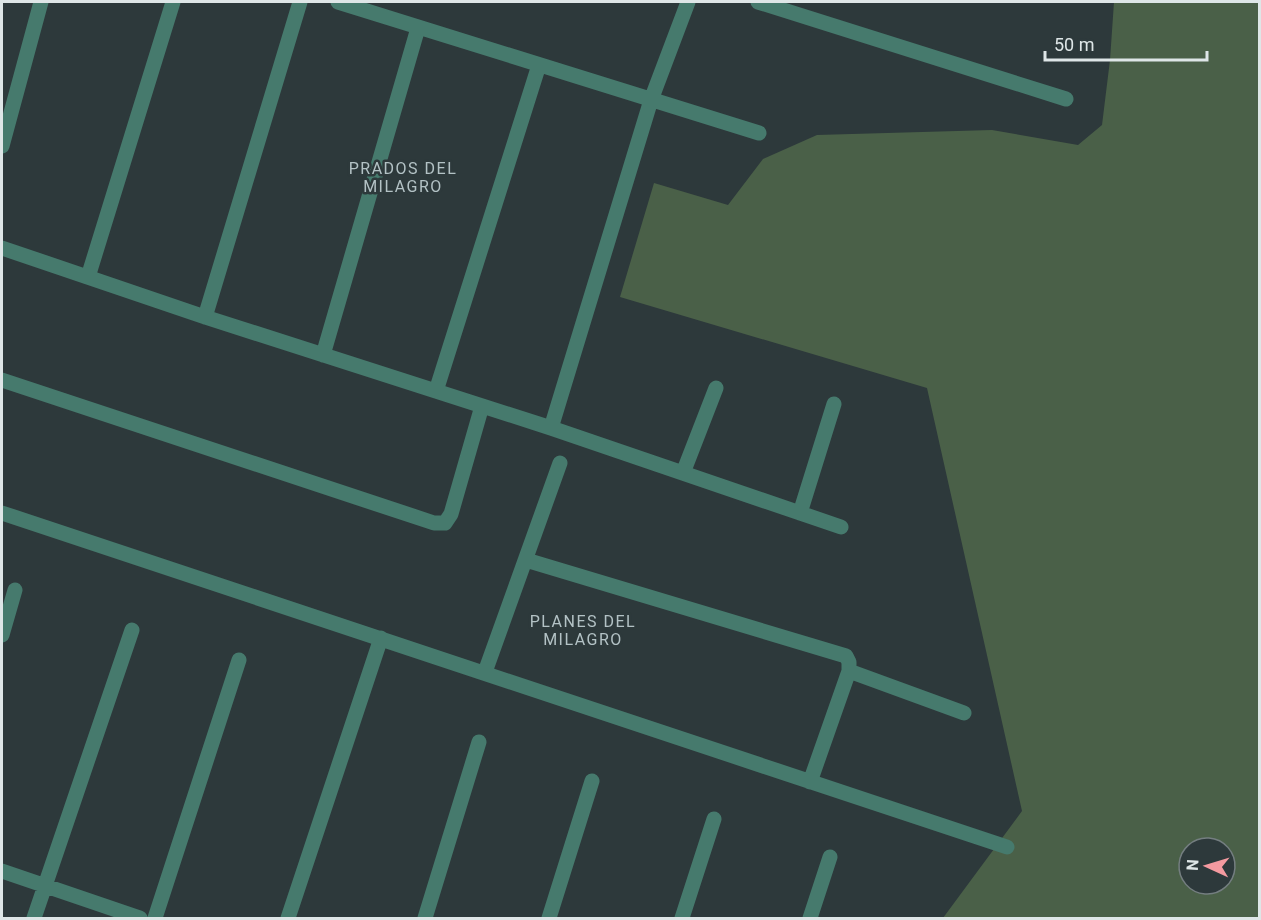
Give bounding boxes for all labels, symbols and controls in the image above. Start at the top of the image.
scale bar [1045,24,1207,62]
text: 50 m [1054,34,1094,55]
district label: PRADOS DEL MILAGRO [349,159,457,196]
district label: PLANES DEL MILAGRO [530,612,636,649]
north arrow [1177,836,1237,896]
text: N [1183,859,1202,871]

